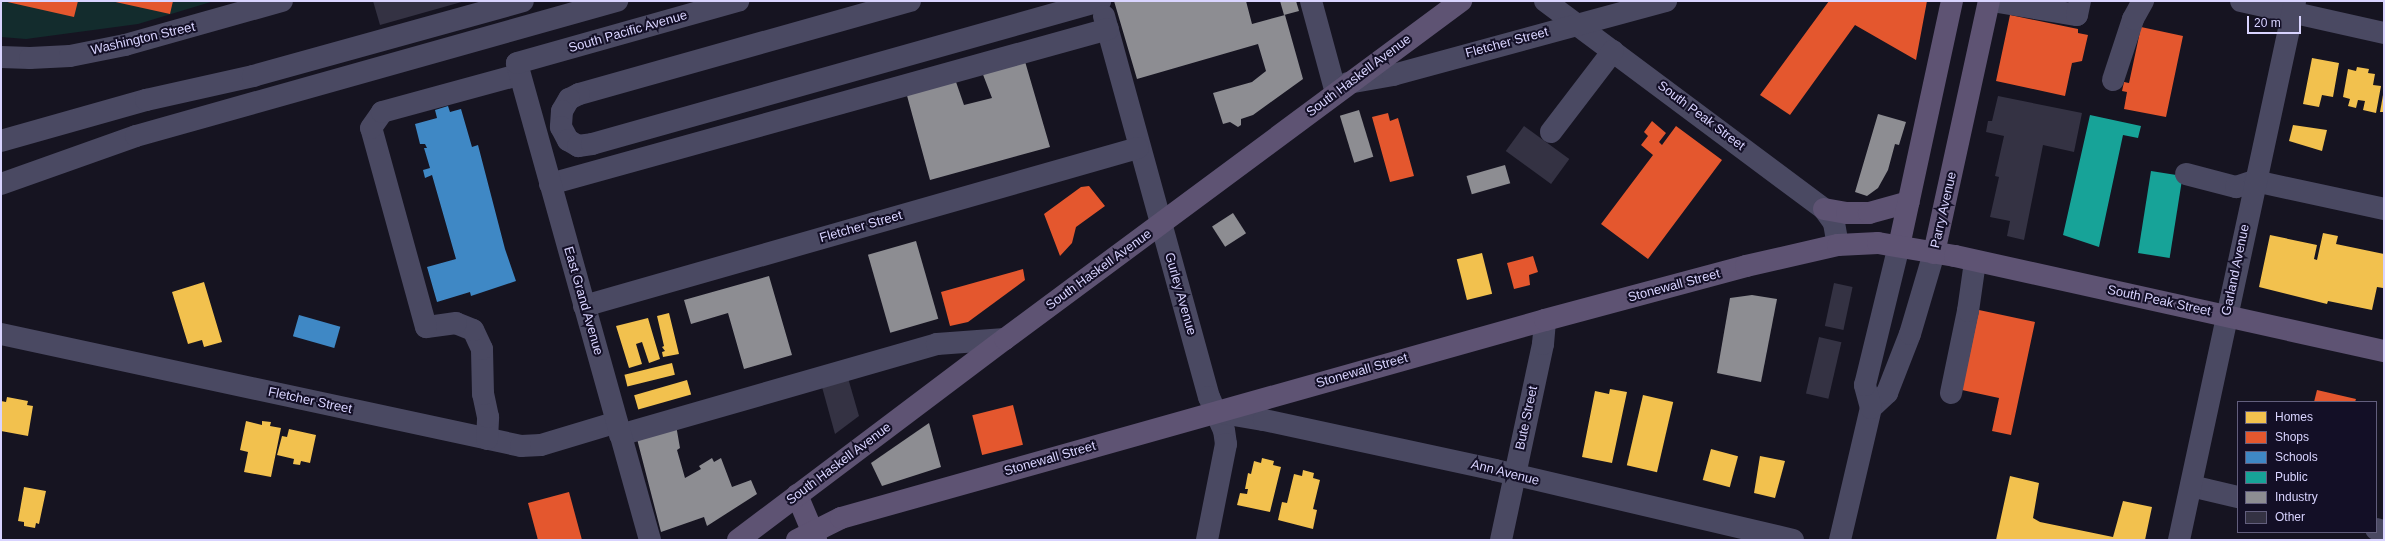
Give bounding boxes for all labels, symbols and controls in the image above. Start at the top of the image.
street label: South Pacific Avenue [567,8,689,56]
scale bar [2249,8,2303,34]
text: 20 m [2254,16,2281,30]
street label: Washington Street [89,19,197,59]
street label: Fletcher Street [1464,24,1550,62]
street label: South Haskell Avenue [1303,31,1415,121]
street label: South Peak Street [1654,78,1748,154]
street label: Parry Avenue [1928,170,1960,250]
street label: Fletcher Street [818,208,904,246]
street label: Garland Avenue [2219,223,2253,317]
street label: South Haskell Avenue [1043,226,1155,314]
street label: East Grand Avenue [560,244,606,358]
street label: Gurley Avenue [1161,251,1199,337]
street label: Stonewall Street [1626,266,1722,306]
street label: South Peak Street [2106,282,2212,320]
street label: Stonewall Street [1314,350,1410,392]
street label: Fletcher Street [267,385,353,417]
street label: Bute Street [1513,385,1541,451]
legend [2237,401,2377,533]
text: Homes [2275,410,2313,424]
street label: South Haskell Avenue [783,419,895,509]
text: Shops [2275,430,2309,444]
street label: Stonewall Street [1002,438,1098,480]
text: Schools [2275,450,2318,464]
street label: Ann Avenue [1469,457,1541,489]
text: Public [2275,470,2308,484]
text: Industry [2275,490,2318,504]
text: Other [2275,510,2305,524]

